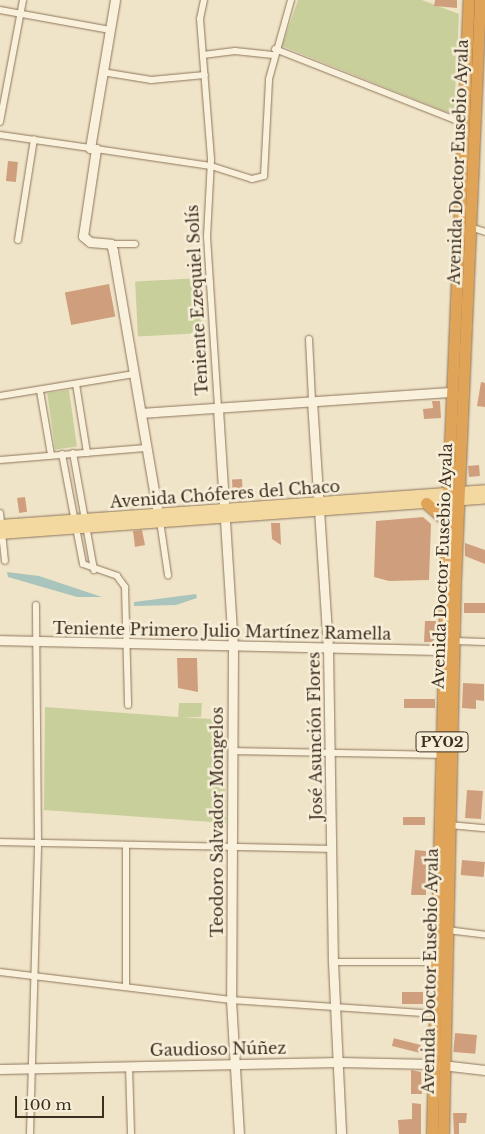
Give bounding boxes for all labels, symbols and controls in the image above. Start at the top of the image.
street label: Avenida Doctor Eusebio Ayala [444,38,472,286]
street label: Teniente Ezequiel Solís [182,204,212,396]
street label: Avenida Doctor Eusebio Ayala [428,442,456,690]
street label: Avenida Chóferes del Chaco [109,476,341,512]
street label: Teniente Primero Julio Martínez Ramella [53,618,391,644]
street label: José Asunción Flores [304,651,326,821]
street label: Teodoro Salvador Mongelos [207,707,227,937]
road number: PY02 [414,730,470,754]
street label: Avenida Doctor Eusebio Ayala [418,847,442,1095]
street label: Gaudioso Núñez [150,1038,286,1060]
scale bar [18,1086,106,1118]
text: 100 m [23,1095,72,1114]

